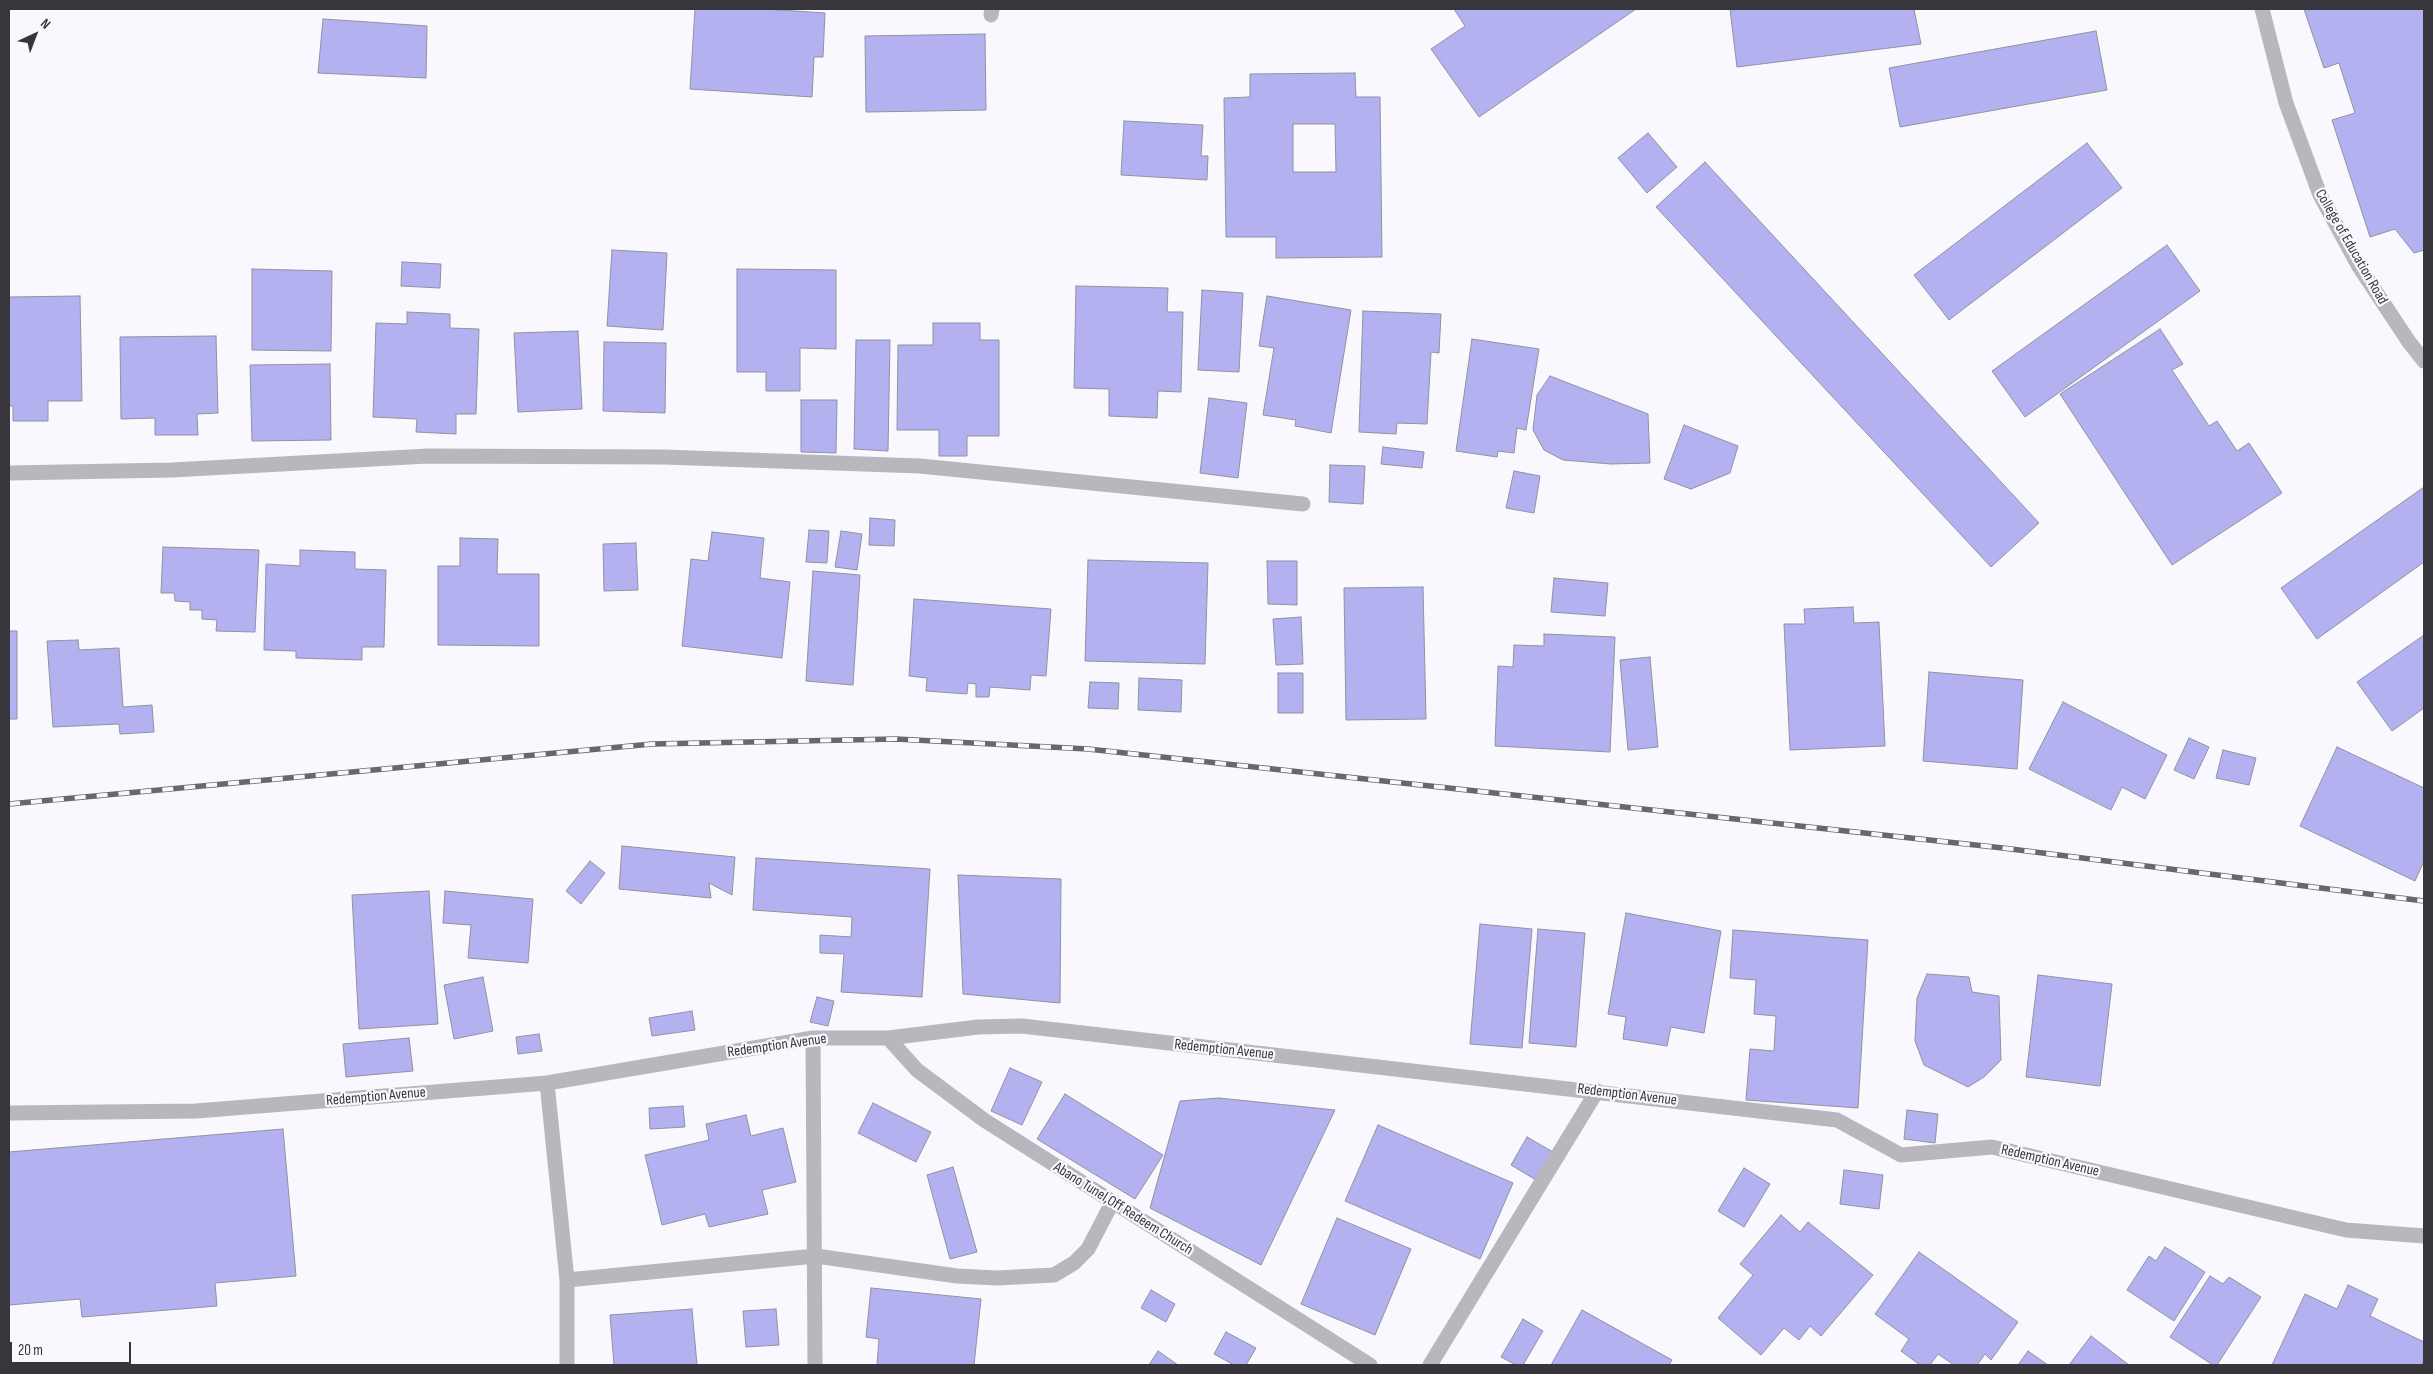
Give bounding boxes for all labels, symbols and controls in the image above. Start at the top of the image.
north arrow [10,10,60,60]
text: N [37,15,54,32]
street label: College of Education Road [2311,186,2391,308]
street label: Redemption Avenue [726,1030,828,1062]
street label: Redemption Avenue [1173,1036,1275,1064]
street label: Redemption Avenue [1576,1080,1678,1110]
street label: Redemption Avenue [325,1084,427,1110]
street label: Redemption Avenue [1999,1141,2101,1181]
street label: Abano Tunel,Off Redeem Church [1050,1159,1196,1259]
scale bar [12,1332,134,1364]
text: 20 m [18,1341,43,1360]

